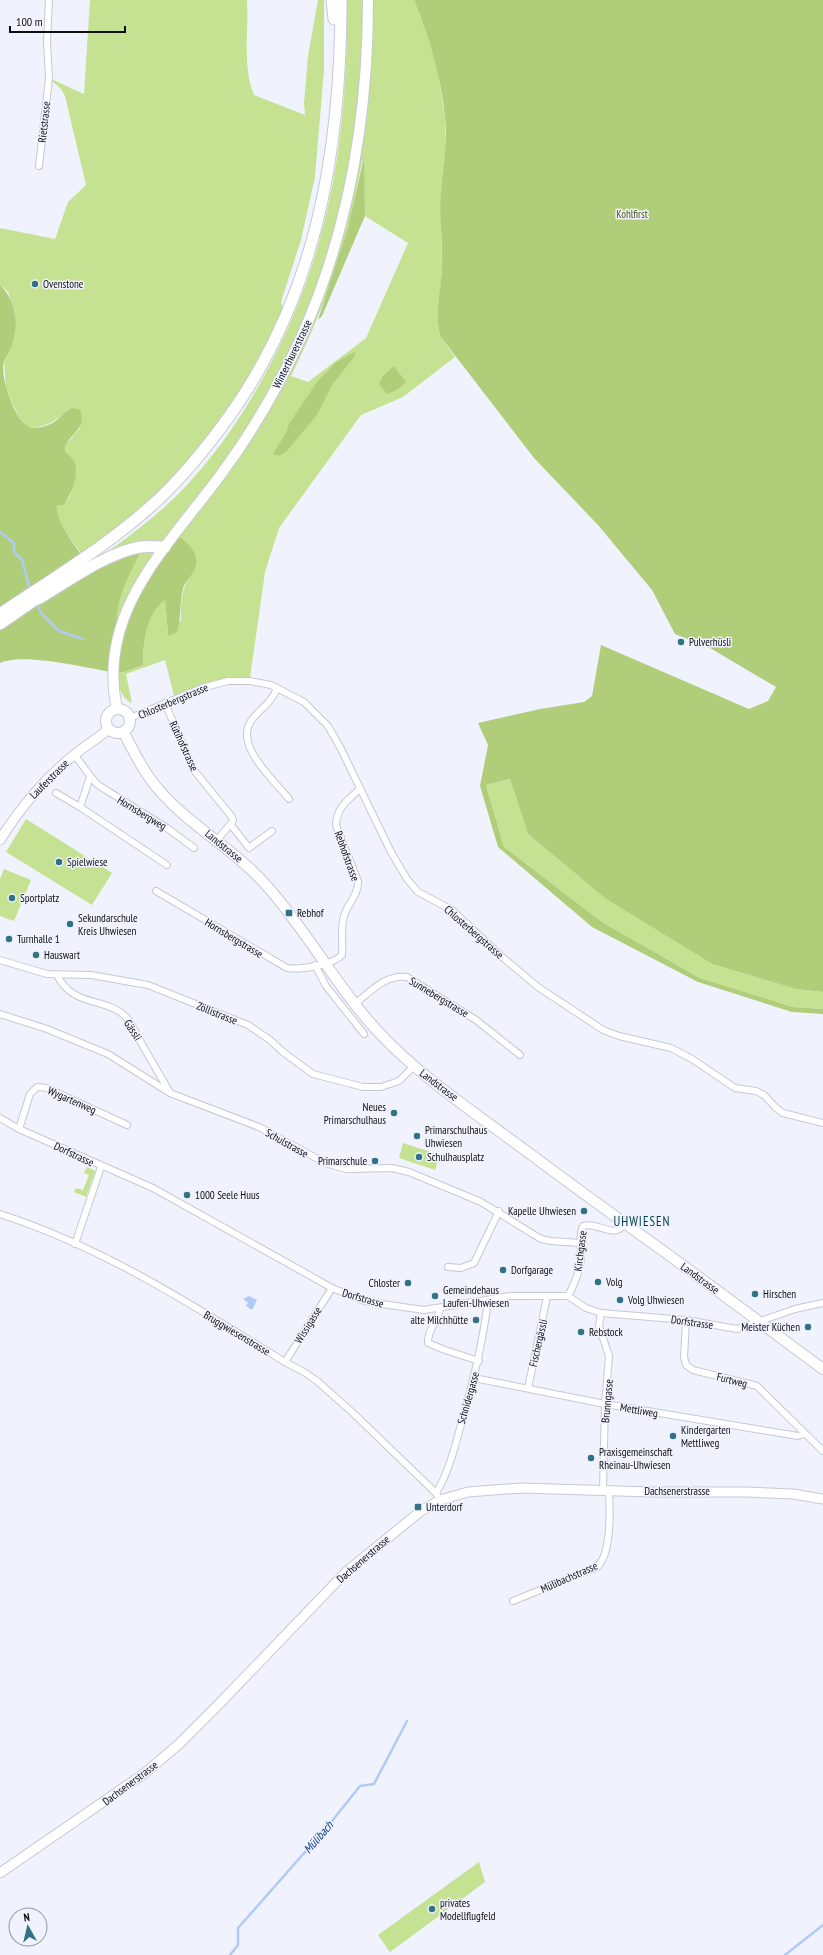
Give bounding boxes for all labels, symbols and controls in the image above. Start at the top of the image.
scale bar [10,8,125,34]
text: 100 m [16,14,43,29]
street label: Rietstrasse [35,100,53,143]
park label: Kohlfirst [616,207,648,221]
place label: Ovenstone [43,277,84,291]
marker: Ovenstone [30,279,40,289]
street label: Winterthurerstrasse [269,317,315,391]
place label: Pulverhüsli [689,635,731,649]
marker: Pulverhüsli [676,637,686,647]
street label: Chlosterbergstrasse [136,680,211,722]
street label: Rütihofstrasse [166,719,202,774]
street label: Lauferstrasse [26,756,72,802]
street label: Hornsbergweg [115,793,169,833]
street label: Landstrasse [202,827,246,866]
street label: Rebhofstrasse [331,829,363,884]
place label: Spielwiese [67,855,108,869]
marker: Spielwiese [54,857,64,867]
place label: Sportplatz [20,891,59,905]
marker: Sportplatz [7,893,17,903]
street label: Chlosterbergstrasse [441,902,507,962]
place label: Rebhof [297,906,325,920]
marker: Rebhof [284,908,294,918]
place label: Sekundarschule Kreis Uhwiesen [78,911,138,938]
street label: Hornsbergstrasse [202,915,266,961]
marker: Sekundarschule Kreis Uhwiesen [65,919,75,929]
place label: Turnhalle 1 [17,932,60,946]
marker: Turnhalle 1 [4,934,14,944]
place label: Hauswart [44,948,80,962]
marker: Hauswart [31,950,41,960]
street label: Sunnebergstrasse [407,974,472,1020]
street label: Zöllistrasse [195,998,240,1028]
street label: Gässli [121,1017,145,1043]
street label: Landstrasse [417,1066,461,1104]
street label: Wygartenweg [46,1083,99,1117]
place label: Neues Primarschulhaus [324,1100,386,1127]
marker: Neues Primarschulhaus [389,1108,399,1118]
place label: Primarschulhaus Uhwiesen [425,1123,487,1150]
street label: Schulstrasse [263,1125,311,1161]
marker: Primarschulhaus Uhwiesen [412,1131,422,1141]
street label: Dorfstrasse [52,1139,97,1170]
place label: Schulhausplatz [427,1150,484,1164]
marker: Schulhausplatz [414,1152,424,1162]
place label: Primarschule [318,1154,367,1168]
marker: Primarschule [370,1156,380,1166]
place label: 1000 Seele Huus [195,1188,260,1202]
marker: 1000 Seele Huus [182,1190,192,1200]
place label: Kapelle Uhwiesen [508,1204,576,1218]
marker: Kapelle Uhwiesen [579,1206,589,1216]
district label: UHWIESEN [613,1213,671,1230]
street label: Kirchgasse [571,1229,589,1272]
street label: Landstrasse [678,1259,722,1297]
place label: Dorfgarage [511,1263,554,1277]
marker: Dorfgarage [498,1265,508,1275]
place label: Volg [605,1275,623,1289]
place label: Chloster [369,1276,400,1290]
marker: Volg [593,1277,603,1287]
marker: Chloster [403,1278,413,1288]
place label: Gemeindehaus Laufen-Uhwiesen [443,1283,509,1310]
street label: Dorfstrasse [341,1285,386,1311]
place label: Hirschen [763,1287,796,1301]
marker: Hirschen [750,1289,760,1299]
marker: Gemeindehaus Laufen-Uhwiesen [430,1291,440,1301]
place label: Volg Uhwiesen [627,1293,684,1307]
marker: Volg Uhwiesen [615,1295,625,1305]
street label: Wissigasse [291,1304,325,1346]
street label: Bruggwiesenstrasse [201,1308,273,1359]
street label: Dorfstrasse [670,1312,714,1332]
place label: alte Milchhütte [410,1313,468,1327]
marker: alte Milchhütte [471,1315,481,1325]
street label: Fischergässli [526,1318,550,1368]
place label: Meister Küchen [741,1320,800,1334]
marker: Meister Küchen [803,1322,813,1332]
place label: Rebstock [589,1325,623,1339]
marker: Rebstock [576,1327,586,1337]
street label: Furtweg [715,1369,749,1391]
street label: Schnidergasse [454,1370,482,1426]
street label: Brunngasse [598,1378,616,1423]
street label: Mettliweg [619,1400,659,1420]
place label: Kindergarten Mettliweg [681,1423,731,1450]
marker: Kindergarten Mettliweg [668,1431,678,1441]
place label: Praxisgemeinschaft Rheinau-Uhwiesen [599,1445,673,1472]
marker: Praxisgemeinschaft Rheinau-Uhwiesen [586,1453,596,1463]
street label: Dachsenerstrasse [644,1484,710,1498]
place label: Unterdorf [426,1500,464,1514]
marker: Unterdorf [413,1502,423,1512]
street label: Dachsenerstrasse [334,1532,393,1586]
street label: Mülibachstrasse [538,1558,600,1596]
street label: Dachsenerstrasse [100,1757,161,1808]
water label: Mülibach [300,1817,337,1856]
place label: privates Modellflugfeld [440,1896,496,1923]
marker: privates Modellflugfeld [427,1904,437,1914]
north arrow [8,1907,48,1947]
text: N [23,1910,31,1924]

